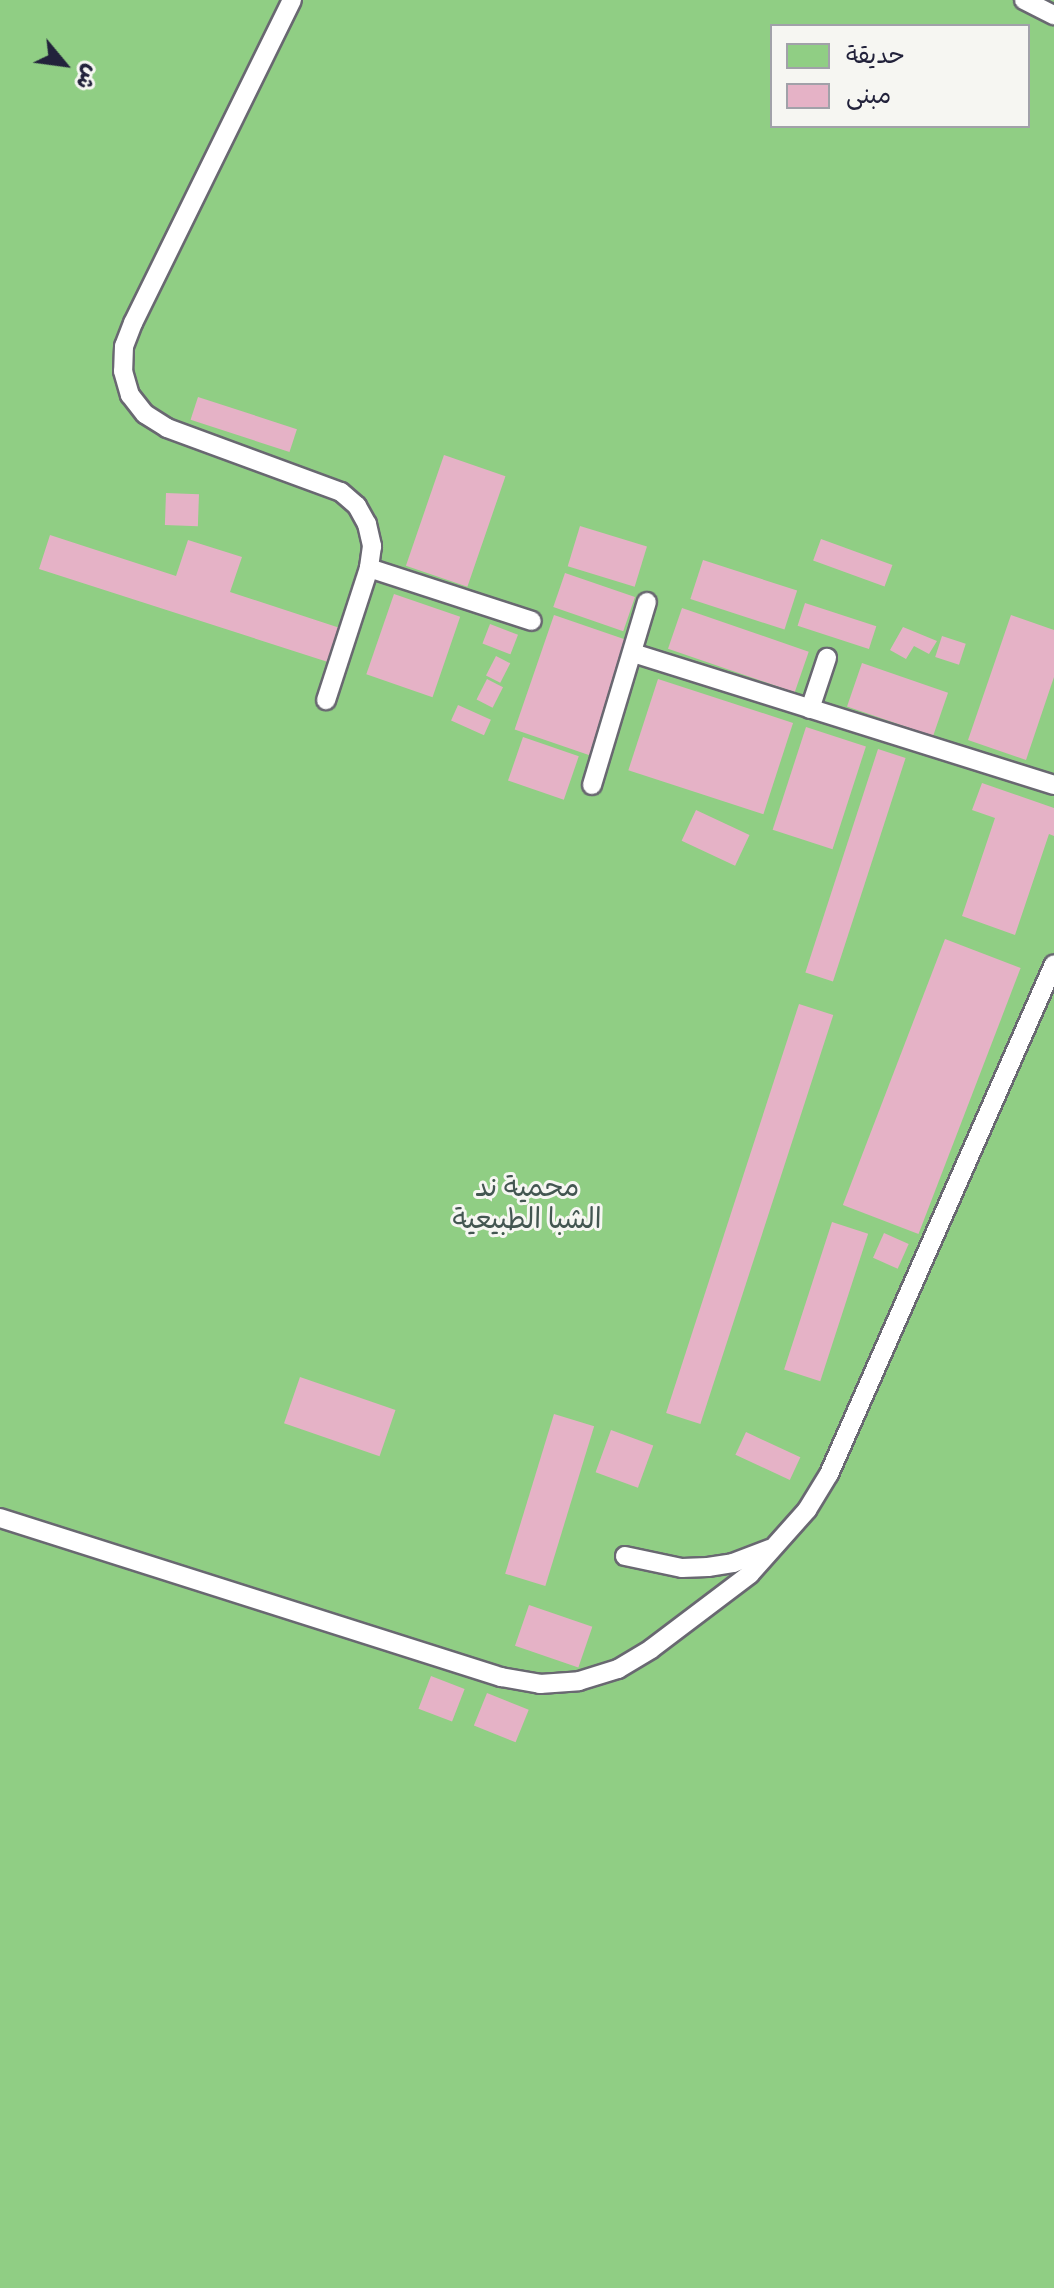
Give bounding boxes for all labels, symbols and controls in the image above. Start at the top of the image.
north arrow [24,24,104,104]
legend [770,24,1030,128]
text: حديقة [846,44,905,73]
text: ش [68,59,102,93]
text: مبنى [846,84,891,113]
park label: محمية ند الشبا الطبيعية [452,1174,602,1240]

